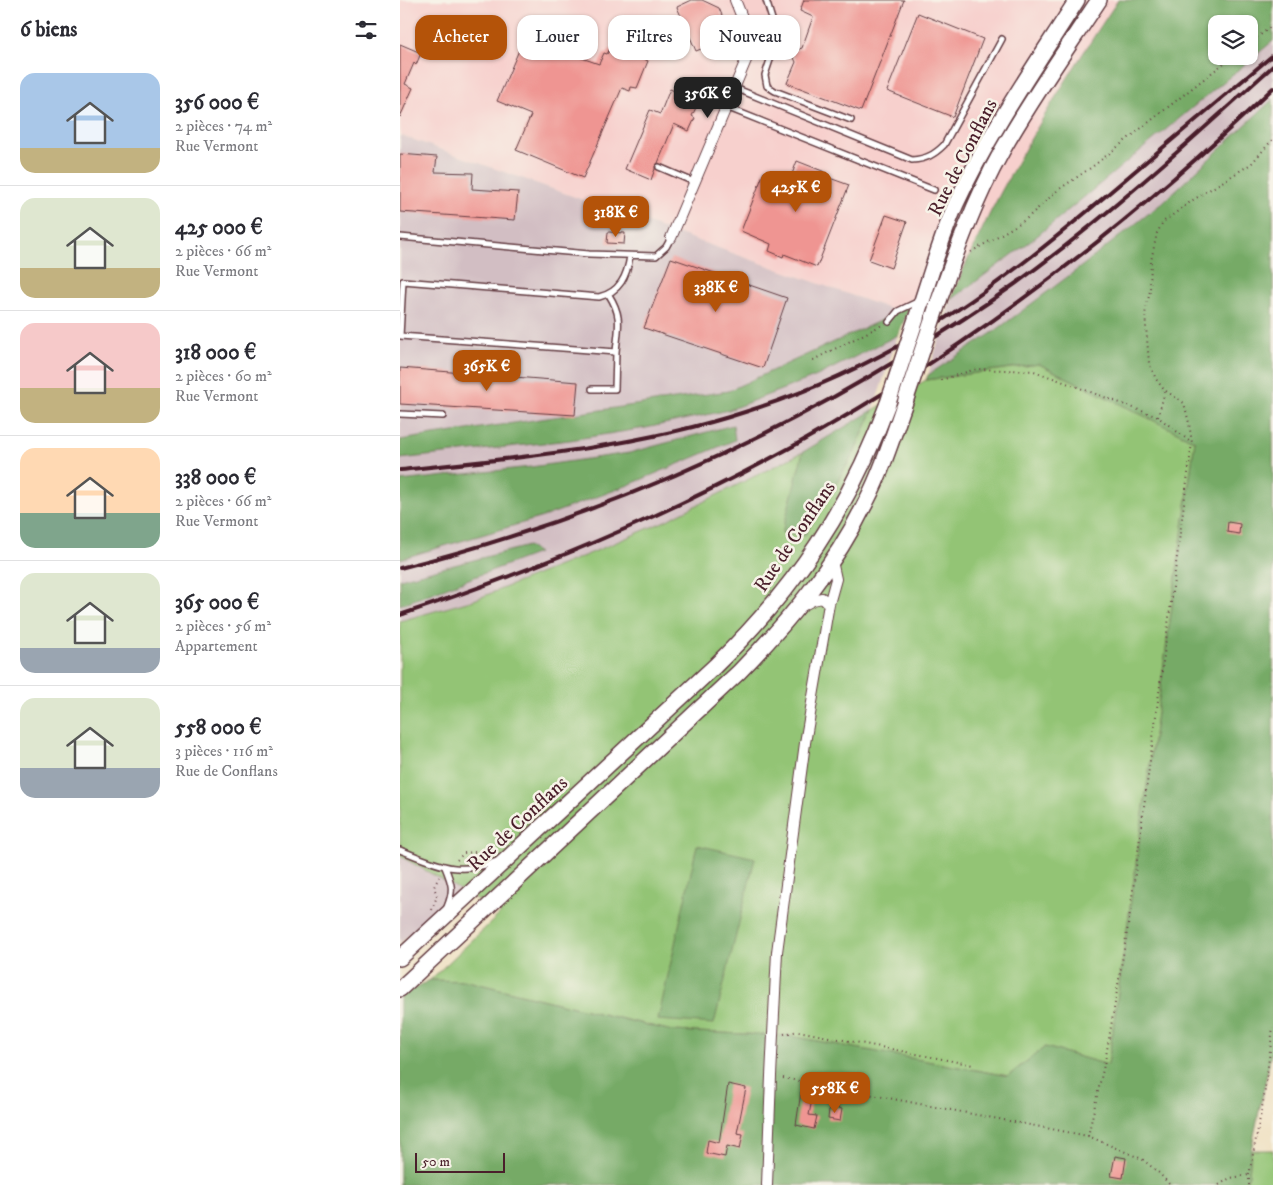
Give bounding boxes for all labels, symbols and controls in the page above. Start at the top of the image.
chip: Acheter [415,15,507,60]
chip: Louer [517,15,598,60]
chip: Filtres [608,15,690,60]
chip: Nouveau [700,15,800,60]
map controls [1208,15,1258,65]
button: layers [1208,15,1258,65]
icon: filters [352,16,380,44]
text: 6 biens [20,17,77,43]
pin: 356K € [667,76,749,119]
text: 356K € [685,83,731,103]
text: 356 000 € [175,90,259,116]
icon: home [60,93,120,153]
street label: Rue de Conflans [923,94,1004,221]
text: 2 pièces · 74 m² [175,116,272,136]
text: Rue Vermont [175,136,258,156]
pin: 425K € [755,170,837,213]
text: 425K € [772,177,820,197]
pin: 318K € [575,196,657,238]
text: 318K € [594,202,638,222]
text: 425 000 € [175,215,263,241]
icon: home [60,218,120,278]
text: 2 pièces · 66 m² [175,241,271,261]
text: Rue Vermont [175,261,258,281]
pin: 338K € [675,270,757,313]
text: 338K € [694,277,738,297]
text: 318 000 € [175,340,256,366]
icon: home [60,343,120,403]
pin: 365K € [446,350,528,392]
text: 365K € [464,356,510,376]
text: 2 pièces · 60 m² [175,366,272,386]
text: Rue Vermont [175,386,258,406]
text: 338 000 € [175,465,256,491]
icon: home [60,468,120,528]
street label: Rue de Conflans [749,476,842,597]
text: 2 pièces · 66 m² [175,491,271,511]
text: Rue Vermont [175,511,258,531]
text: 365 000 € [175,590,259,616]
icon: home [60,593,120,653]
text: 2 pièces · 56 m² [175,616,271,636]
text: Appartement [175,636,258,656]
text: 558 000 € [175,715,262,741]
icon: home [60,718,120,778]
text: 3 pièces · 116 m² [175,741,273,761]
text: Rue de Conflans [175,761,278,781]
street label: Rue de Conflans [463,771,574,877]
pin: 558K € [794,1072,876,1114]
text: 558K € [811,1078,859,1098]
scale bar [415,1150,505,1173]
text: 50 m [422,1153,450,1171]

